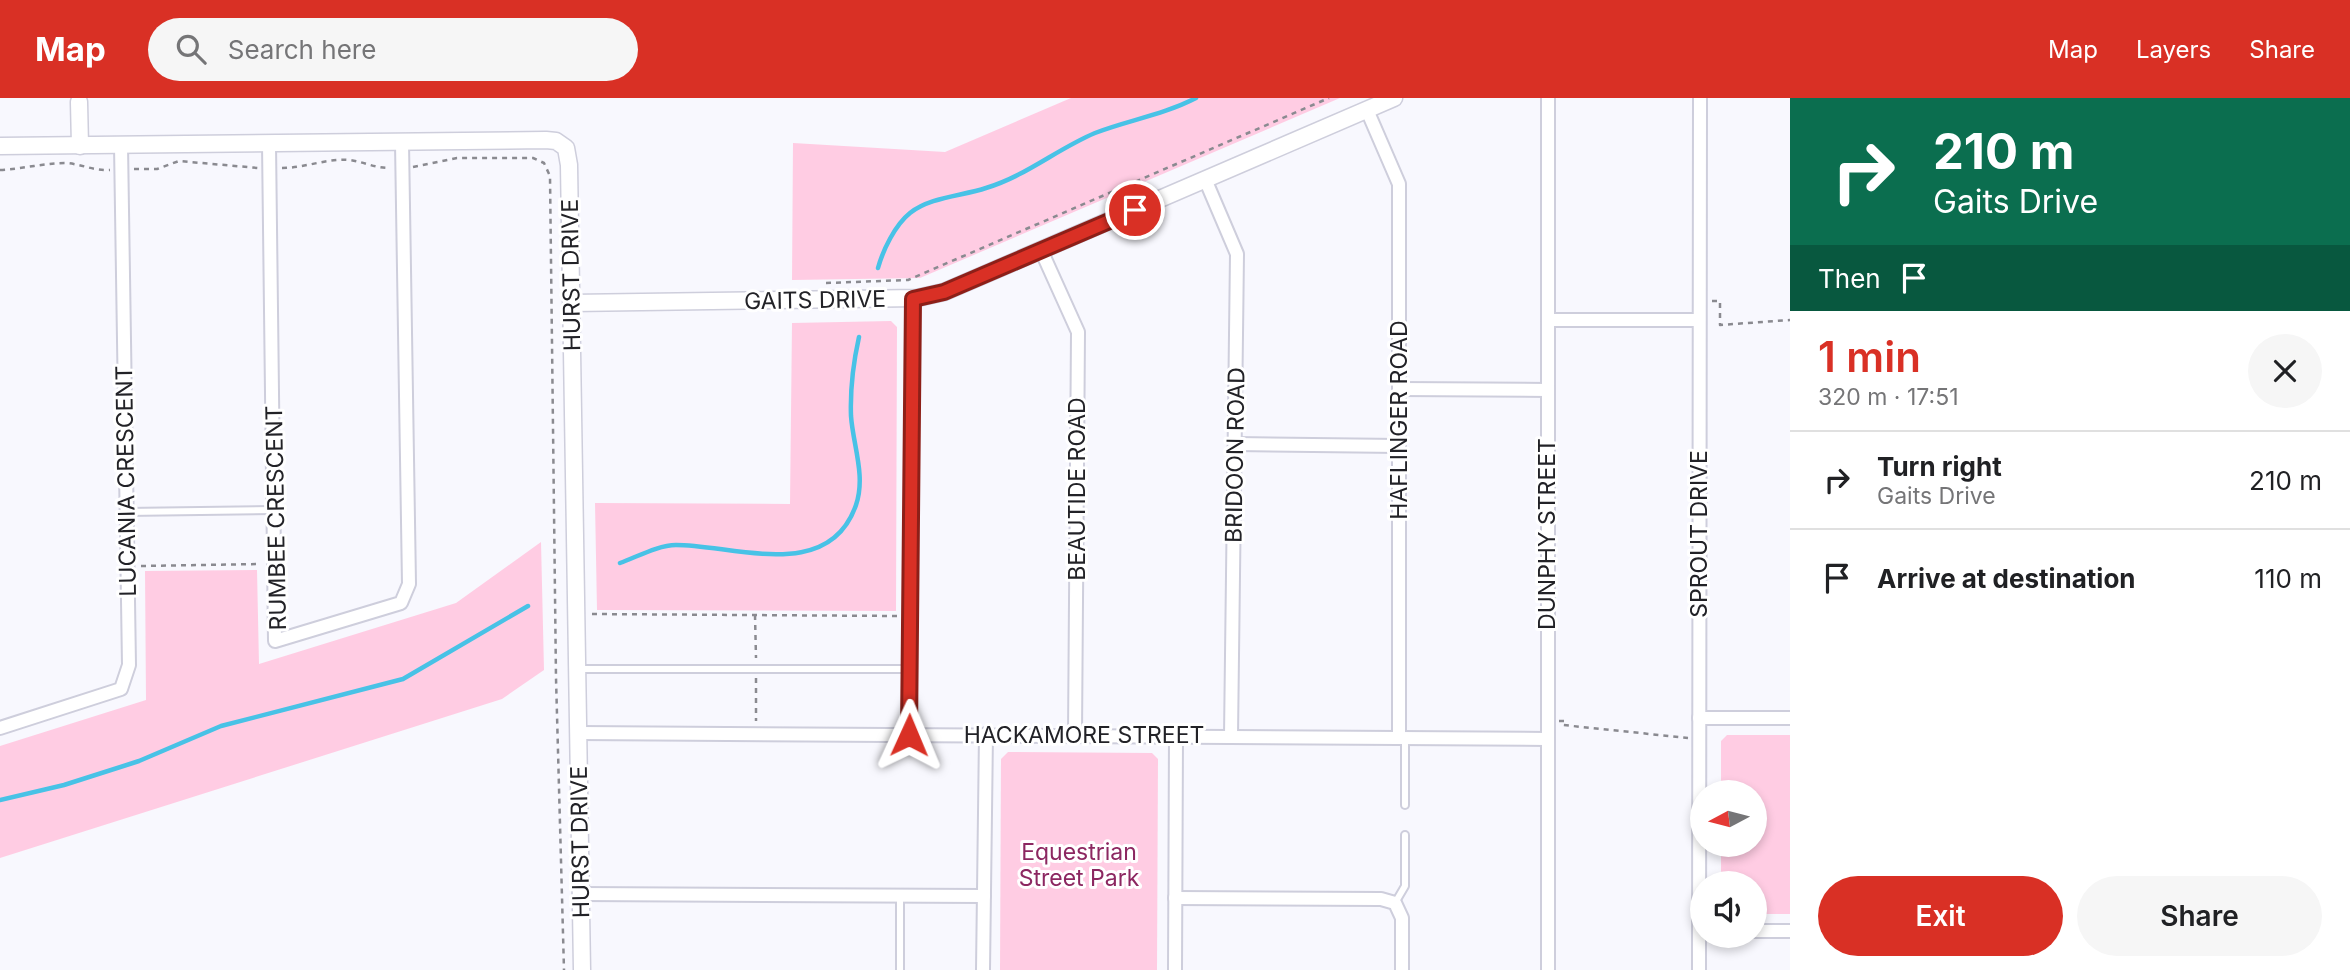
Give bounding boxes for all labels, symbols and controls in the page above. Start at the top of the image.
search box [148,18,638,81]
text: Map [35,29,106,69]
icon: search [172,30,210,68]
text: Search here [228,34,376,65]
text: Map [2048,35,2098,64]
text: Layers [2136,35,2211,64]
text: Share [2249,35,2315,64]
text: 210 m [1933,122,2074,181]
icon: right [1818,126,1909,217]
pin [1105,180,1165,240]
text: Gaits Drive [1933,182,2098,221]
icon: arrive [1116,191,1154,229]
street label: HURST DRIVE [556,199,586,351]
icon: arrive [1895,259,1933,297]
text: Then [1818,263,1881,294]
street label: GAITS DRIVE [744,285,886,315]
street label: HAFLINGER ROAD [1385,320,1413,520]
text: 1 min [1818,331,1921,382]
button: close [2248,334,2322,408]
street label: LUCANIA CRESCENT [110,365,142,597]
street label: BRIDOON ROAD [1219,367,1251,543]
text: 320 m · 17:51 [1818,383,1958,411]
street label: BEAUTIDE ROAD [1063,397,1091,581]
street label: RUMBEE CRESCENT [260,405,292,631]
street label: DUNPHY STREET [1533,438,1561,630]
street label: SPROUT DRIVE [1685,450,1713,618]
text: Turn right [1877,451,2002,482]
icon: right [1818,461,1856,499]
text: 210 m [2249,465,2322,496]
text: Gaits Drive [1877,482,1996,510]
icon: arrive [1818,559,1856,597]
text: Arrive at destination [1877,563,2136,594]
text: 110 m [2254,563,2322,594]
position arrow [872,698,946,772]
street label: HACKAMORE STREET [964,721,1204,749]
street label: HURST DRIVE [565,766,595,918]
north arrow [1690,780,1768,858]
map controls [1690,780,1767,948]
park label: Equestrian Street Park [1019,838,1140,892]
button: sound [1690,871,1767,948]
button: Exit [1818,876,2063,956]
button: Share [2077,876,2322,956]

